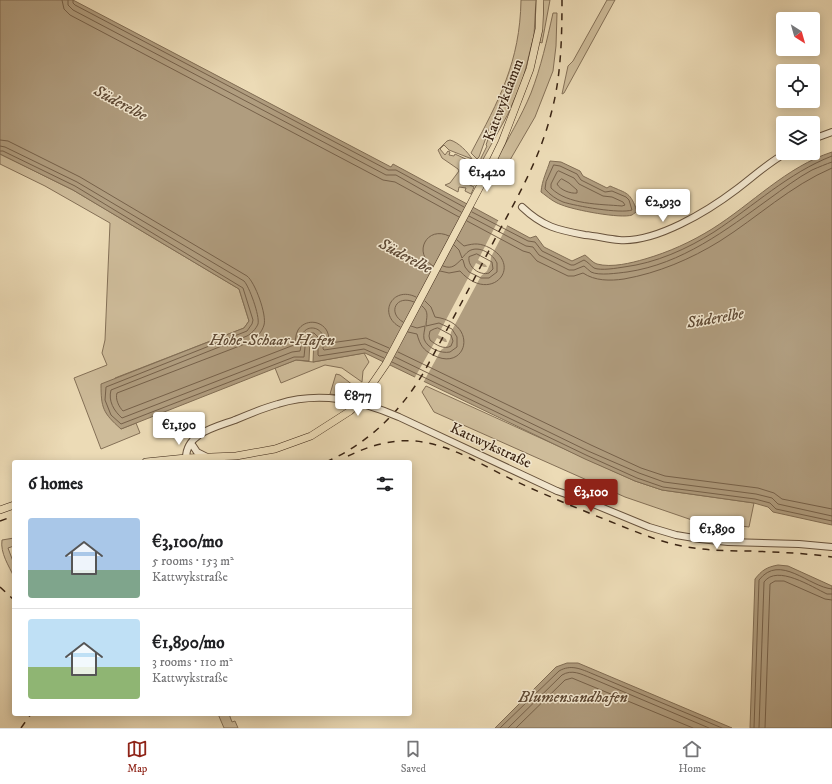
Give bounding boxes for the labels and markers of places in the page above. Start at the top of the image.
pin: €1,420 [454,159,520,193]
pin: €2,930 [630,189,696,223]
pin: €877 [334,383,382,417]
pin: €1,190 [146,412,212,446]
pin: €3,100 [558,479,624,513]
pin: €1,890 [684,516,750,550]

